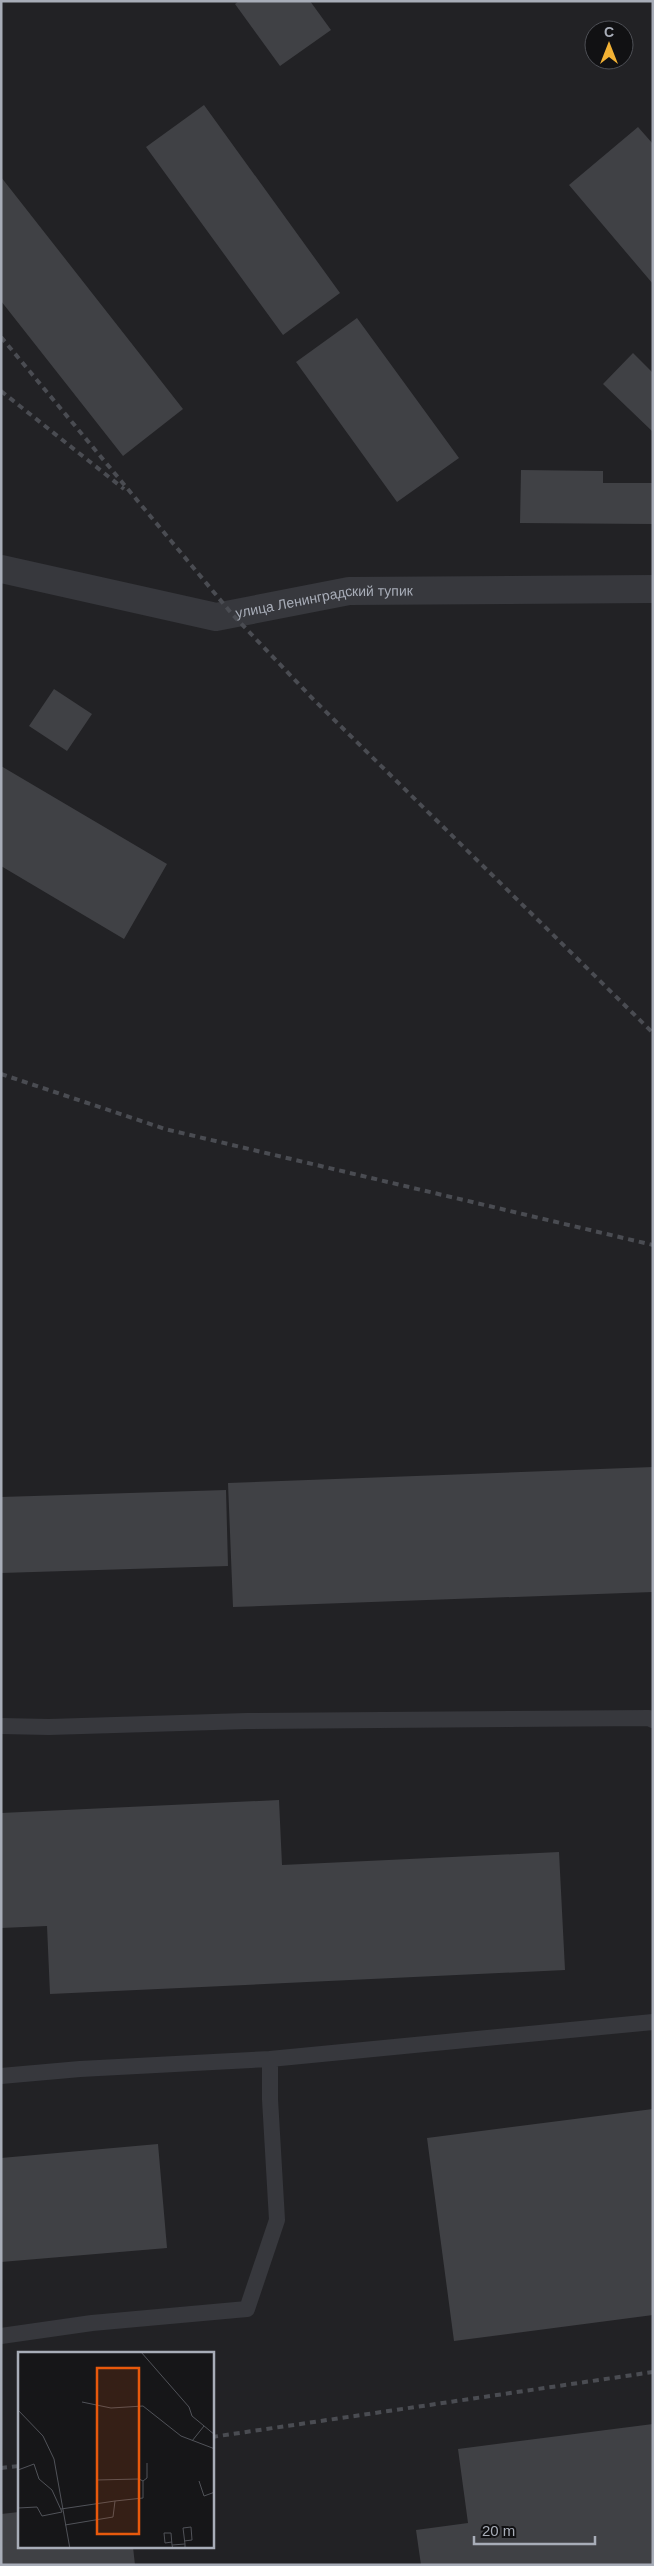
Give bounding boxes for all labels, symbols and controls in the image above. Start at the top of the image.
north arrow [584,20,634,70]
text: С [604,24,614,40]
street label: улица Ленинградский тупик [234,583,414,621]
inset map [18,2352,214,2548]
scale bar [474,2514,595,2546]
text: 20 m [482,2522,515,2539]

